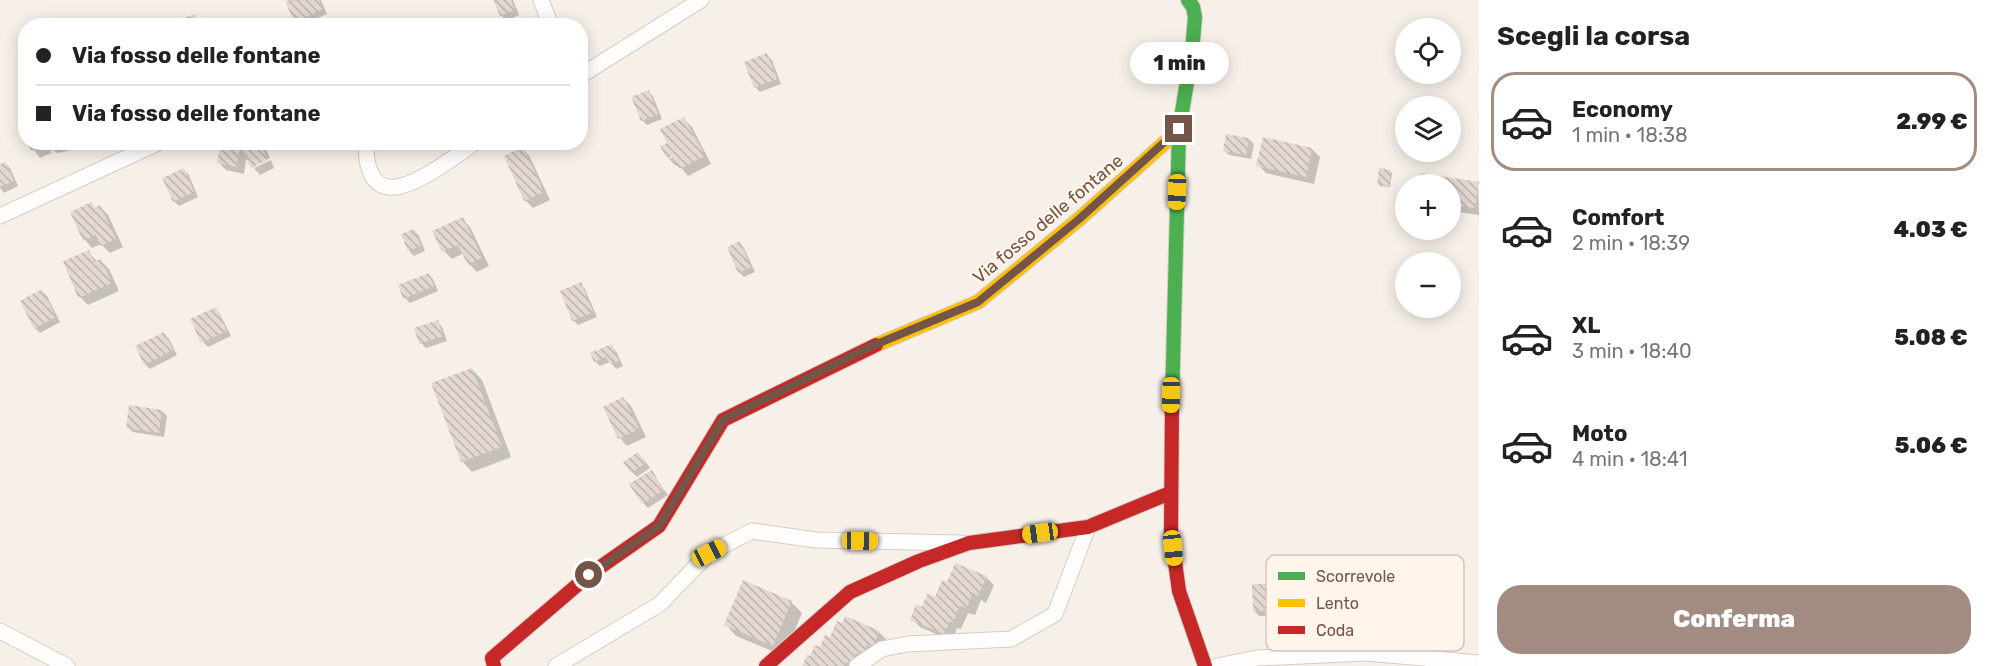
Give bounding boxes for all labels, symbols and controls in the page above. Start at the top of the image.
map controls [1395,18,1461,318]
button: locate [1395,18,1461,84]
text: Scegli la corsa [1497,20,1690,52]
text: Via fosso delle fontane [72,42,321,69]
callout: 1 min [1130,42,1228,84]
text: 1 min [1153,51,1206,75]
icon: car [1500,95,1554,149]
button: layers [1395,96,1461,162]
text: Economy [1572,96,1673,123]
text: Via fosso delle fontane [72,100,321,127]
text: 2.99 € [1896,108,1968,135]
route end [1165,115,1192,142]
text: 1 min · 18:38 [1572,123,1688,147]
street label: Via fosso delle fontane [968,150,1128,288]
car [1167,174,1187,210]
button: + [1395,174,1461,240]
icon: car [1500,203,1554,257]
text: Comfort [1572,204,1664,231]
text: 4.03 € [1894,216,1968,243]
text: 2 min · 18:39 [1572,231,1690,255]
button: − [1395,252,1461,318]
icon: car [1500,311,1554,365]
text: XL [1572,312,1600,339]
text: 5.08 € [1894,324,1968,351]
text: 3 min · 18:40 [1572,339,1692,363]
car [1162,377,1180,413]
icon: car [1500,419,1554,473]
text: Moto [1572,420,1627,447]
text: 5.06 € [1895,432,1968,459]
text: 4 min · 18:41 [1572,447,1687,471]
car [1021,522,1059,544]
car [1162,529,1184,567]
car [842,532,878,550]
car [689,537,729,569]
legend [1266,555,1464,651]
route start [575,561,602,588]
text: Scorrevole [1316,567,1395,586]
button: Conferma [1497,585,1971,654]
text: Lento [1316,594,1359,613]
text: Coda [1316,621,1354,640]

